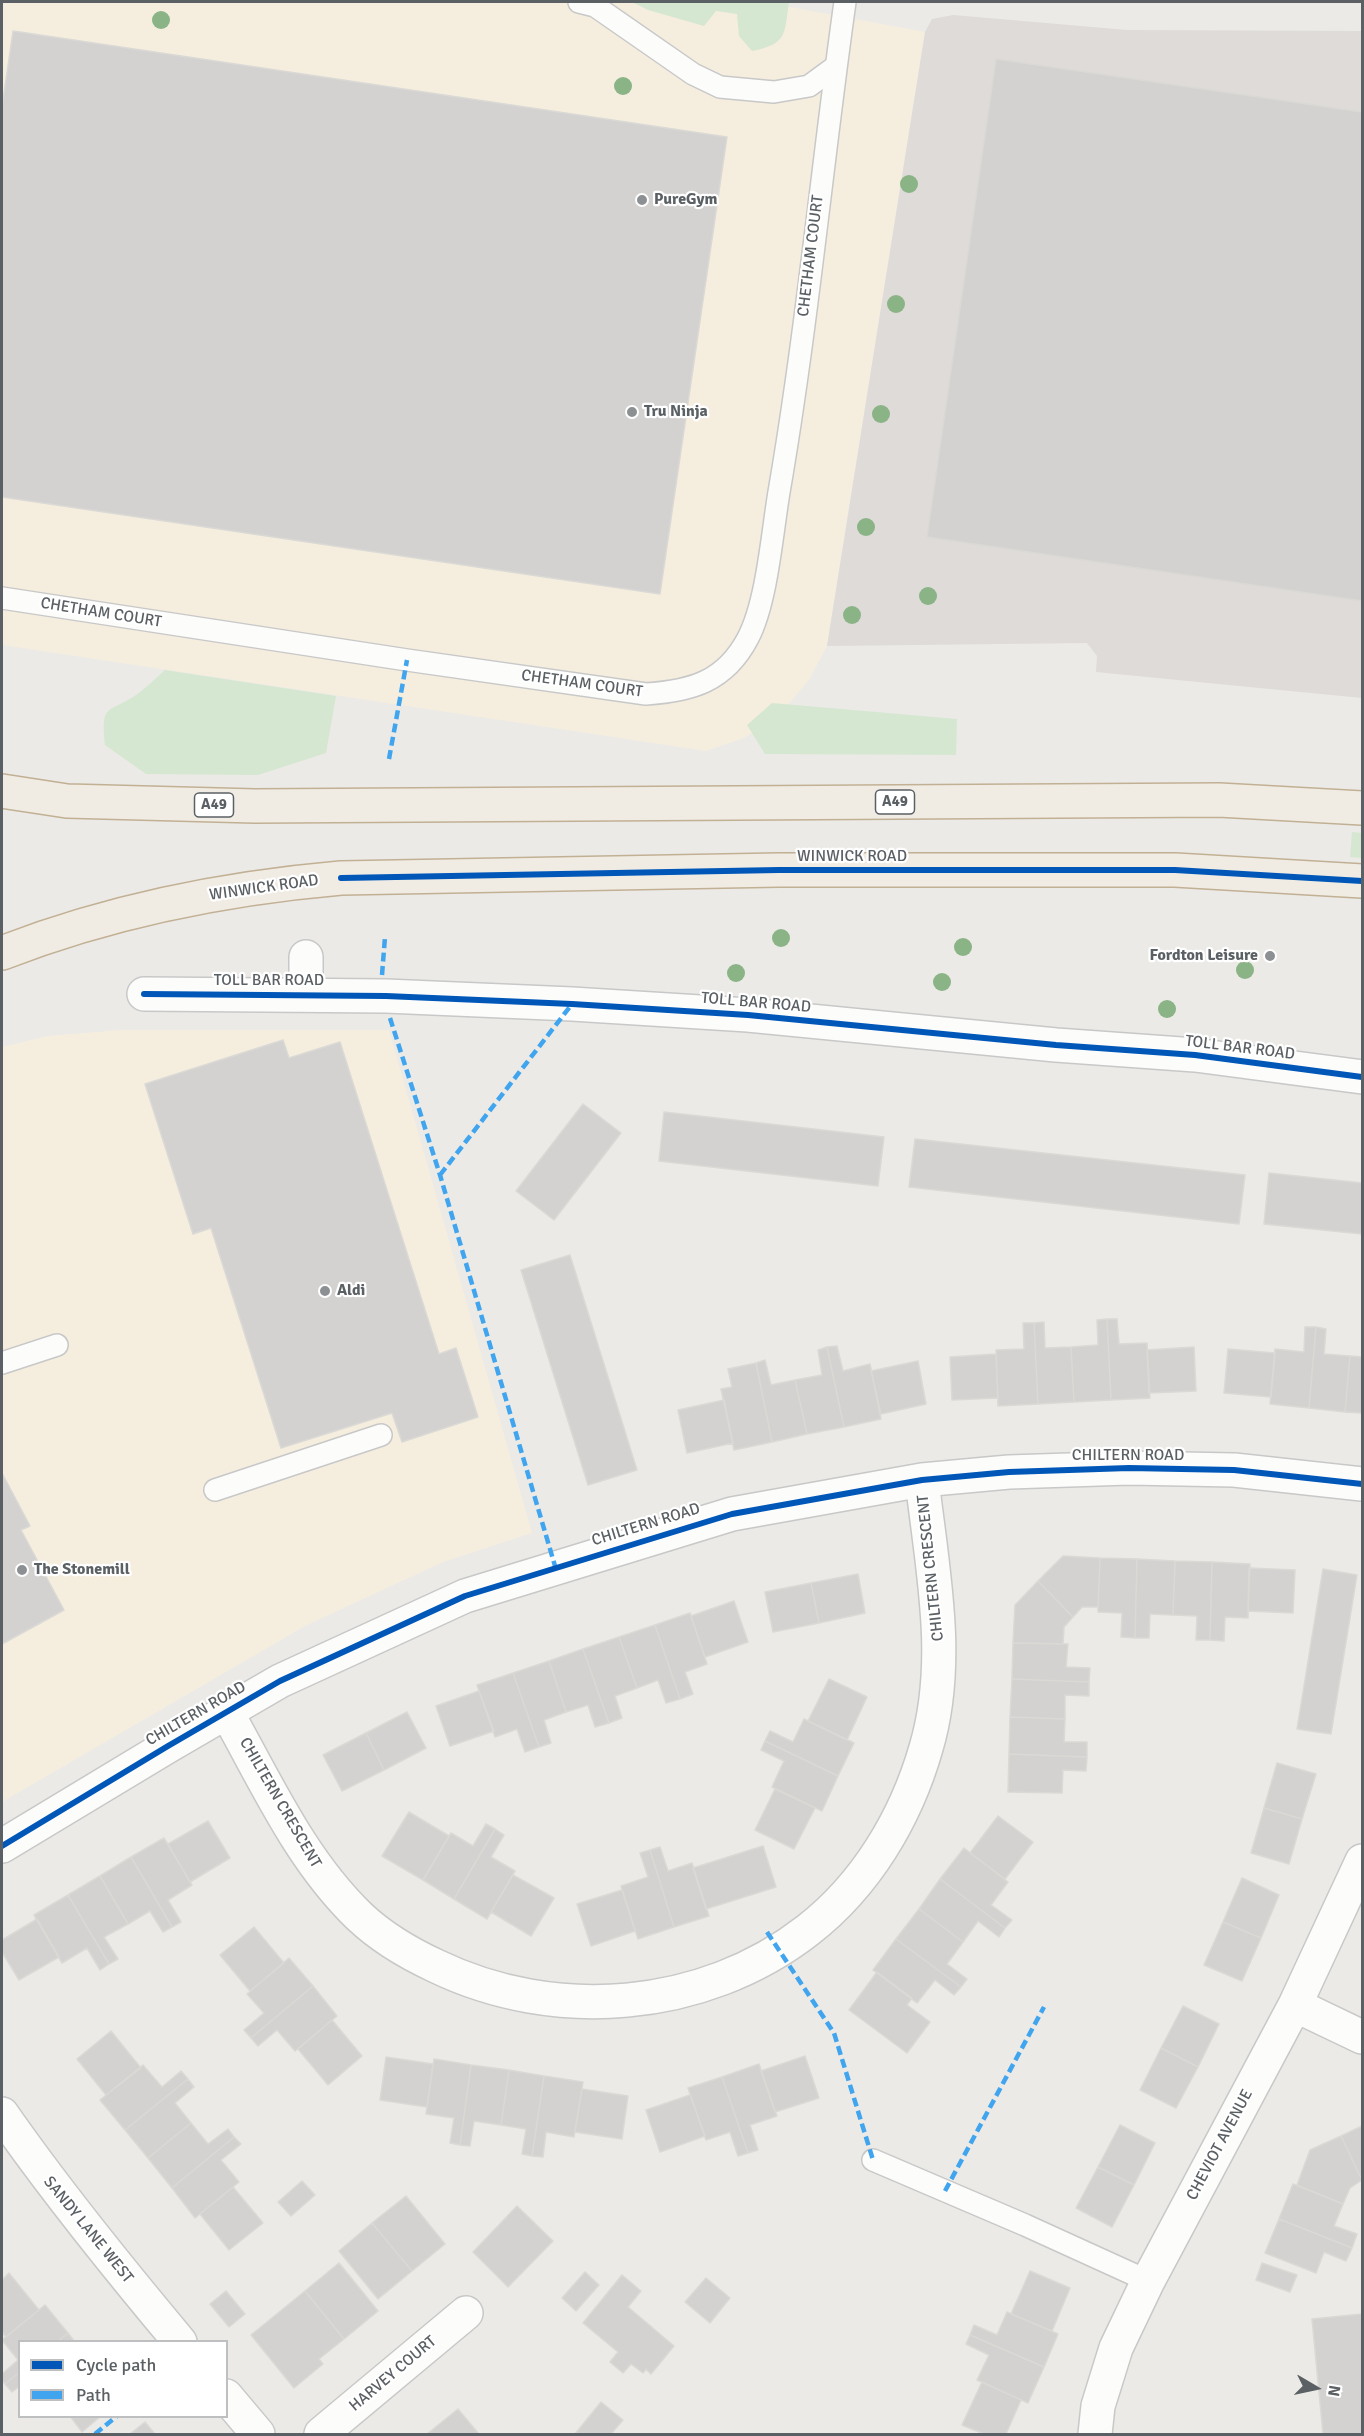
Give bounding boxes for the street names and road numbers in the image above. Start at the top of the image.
street label: CHETHAM COURT [794,194,828,318]
street label: CHETHAM COURT [39,594,163,632]
street label: CHETHAM COURT [520,666,644,702]
road number: A49 [876,790,914,814]
road number: A49 [194,793,234,817]
street label: WINWICK ROAD [797,847,907,867]
street label: WINWICK ROAD [208,871,320,905]
street label: TOLL BAR ROAD [214,971,324,991]
street label: TOLL BAR ROAD [700,989,812,1017]
street label: TOLL BAR ROAD [1184,1032,1296,1064]
street label: CHILTERN ROAD [1072,1446,1184,1466]
street label: CHILTERN CRESCENT [914,1494,948,1642]
street label: CHILTERN ROAD [589,1499,703,1551]
street label: CHILTERN ROAD [142,1678,250,1750]
street label: CHILTERN CRESCENT [235,1734,325,1872]
street label: CHEVIOT AVENUE [1183,2086,1257,2204]
street label: SANDY LANE WEST [39,2173,137,2287]
street label: HARVEY COURT [346,2332,440,2416]

